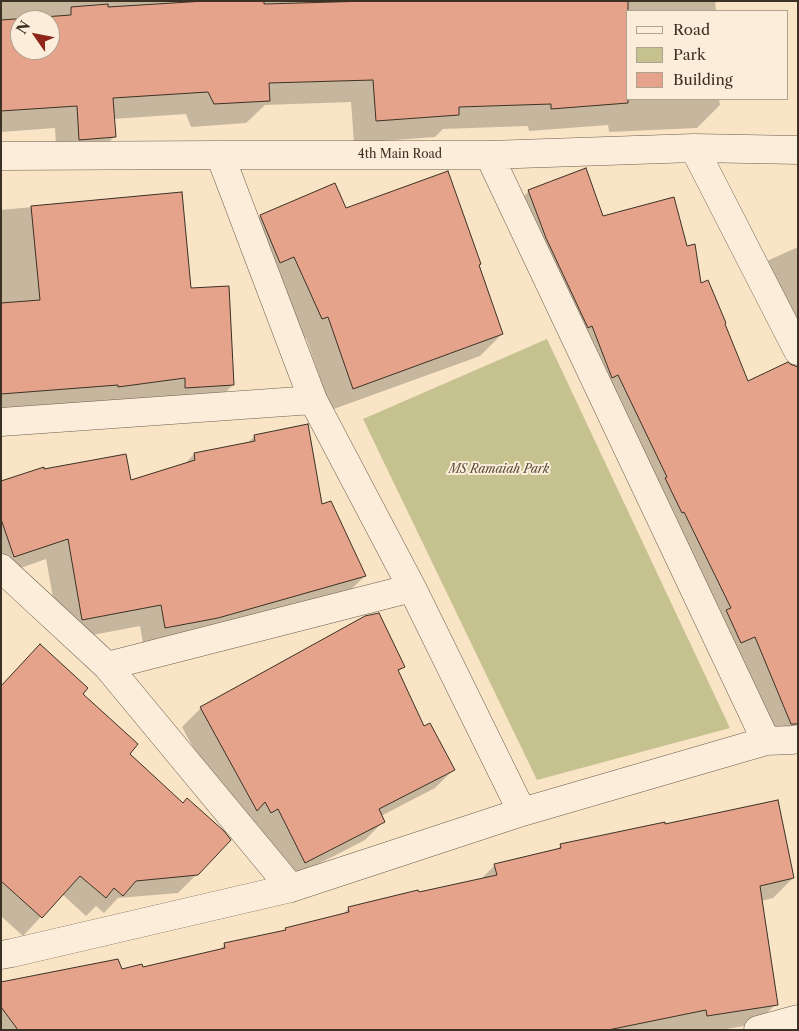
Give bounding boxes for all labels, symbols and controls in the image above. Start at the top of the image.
north arrow [10,10,60,60]
legend [626,10,789,100]
text: N [12,17,34,37]
text: Road [673,20,710,39]
text: Park [673,45,706,64]
text: Building [673,70,733,89]
street label: 4th Main Road [358,148,442,162]
park label: MS Ramaiah Park [449,463,549,477]

